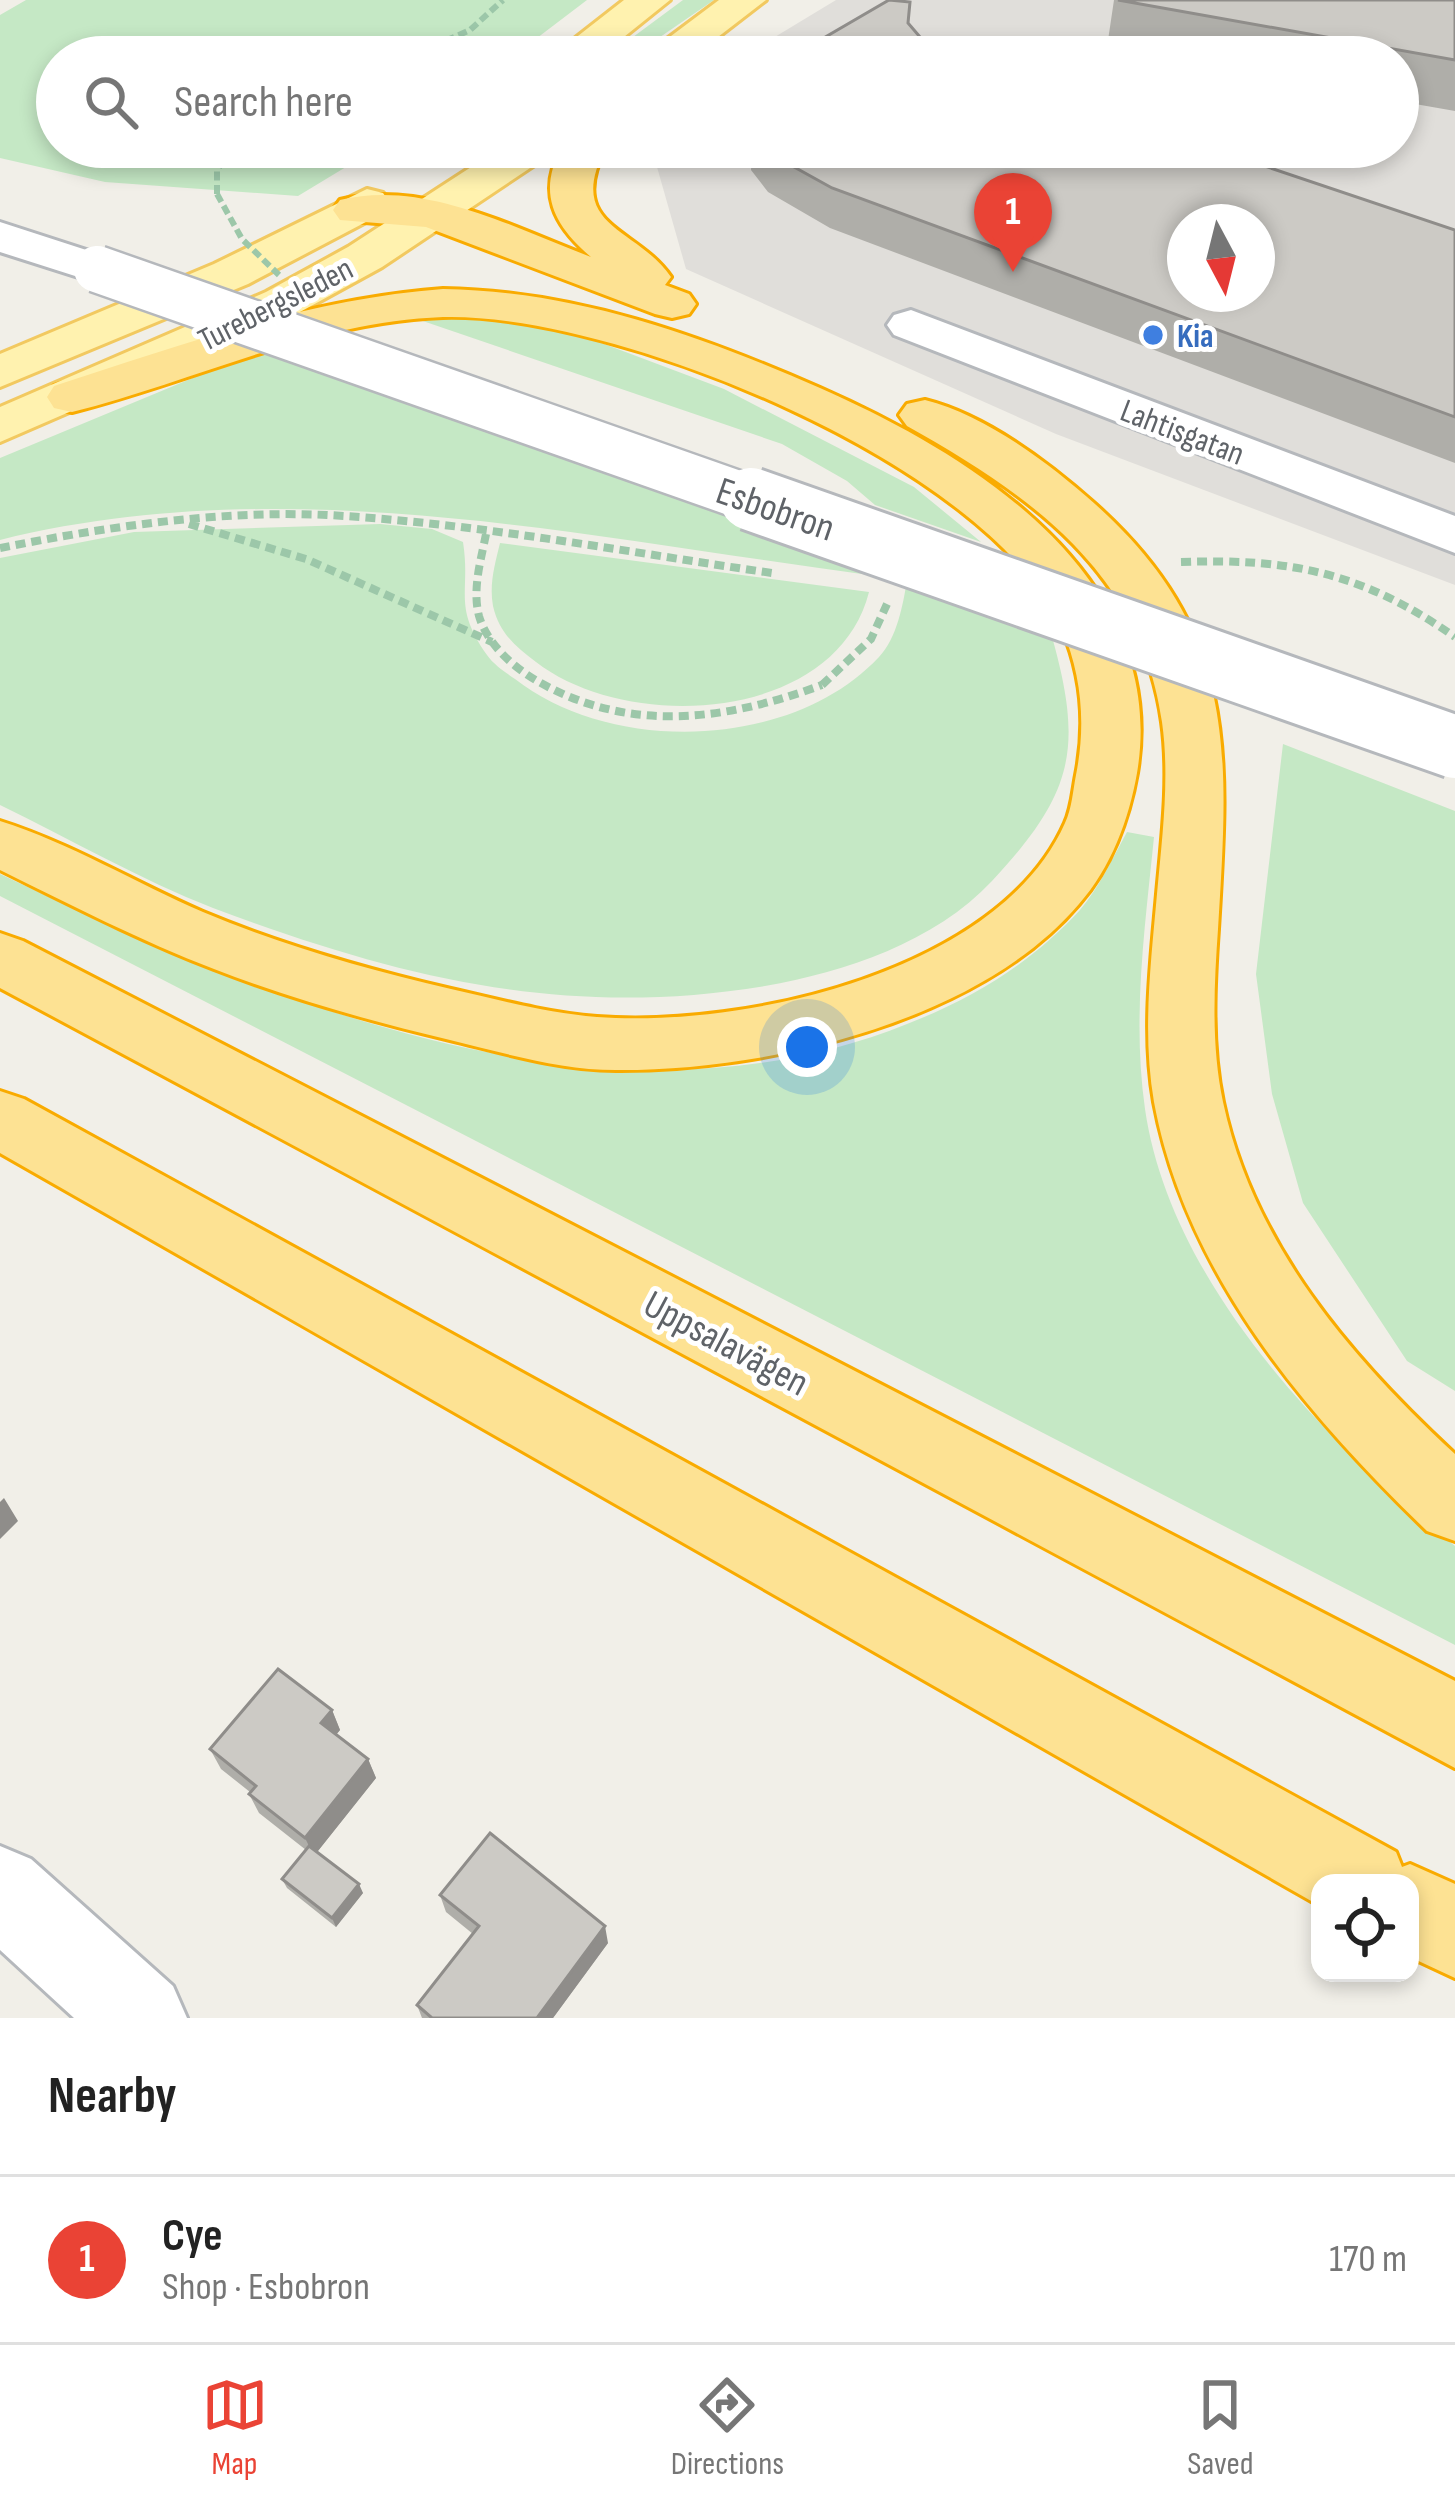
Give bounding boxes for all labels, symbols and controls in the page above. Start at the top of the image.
search box [36,36,1419,168]
icon: search [78,69,144,135]
text: Search here [174,75,353,130]
pin: 1 [974,173,1052,272]
north arrow [1167,204,1275,312]
street label: Turebergsleden [192,249,360,361]
place label: Kia [1177,317,1213,357]
marker: Kia [1140,322,1166,348]
street label: Lahtisgatan [1115,391,1250,475]
street label: Esbobron [710,468,841,552]
your location [777,1017,837,1077]
street label: Uppsalavägen [635,1281,816,1407]
map controls [1311,1874,1419,1982]
button: locate [1311,1874,1419,1982]
text: Nearby [48,2066,177,2127]
text: Cye [162,2209,223,2264]
text: 1 [79,2236,95,2283]
text: 170 m [1329,2236,1407,2283]
text: Shop · Esbobron [162,2264,370,2311]
tab: Map [202,2372,268,2484]
tab: Directions [671,2372,784,2484]
tab: Saved [1187,2372,1253,2484]

